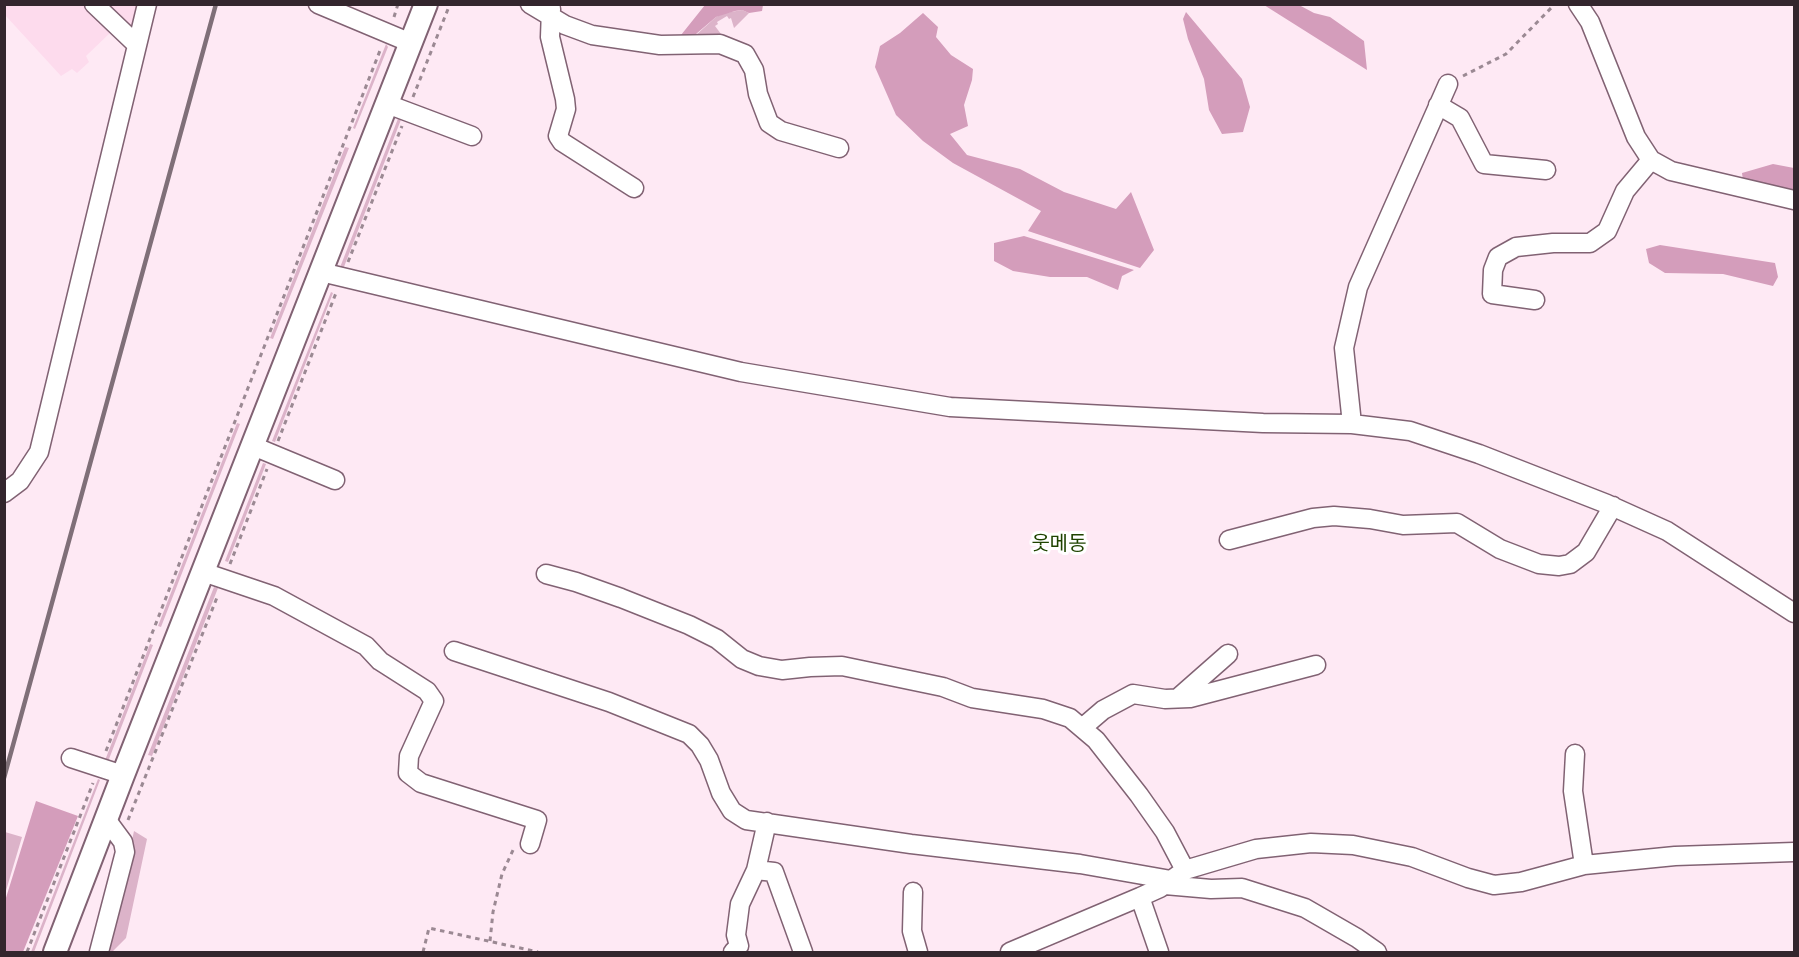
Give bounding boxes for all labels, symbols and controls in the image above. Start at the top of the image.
district label: 웃메동 [1031,532,1087,556]

